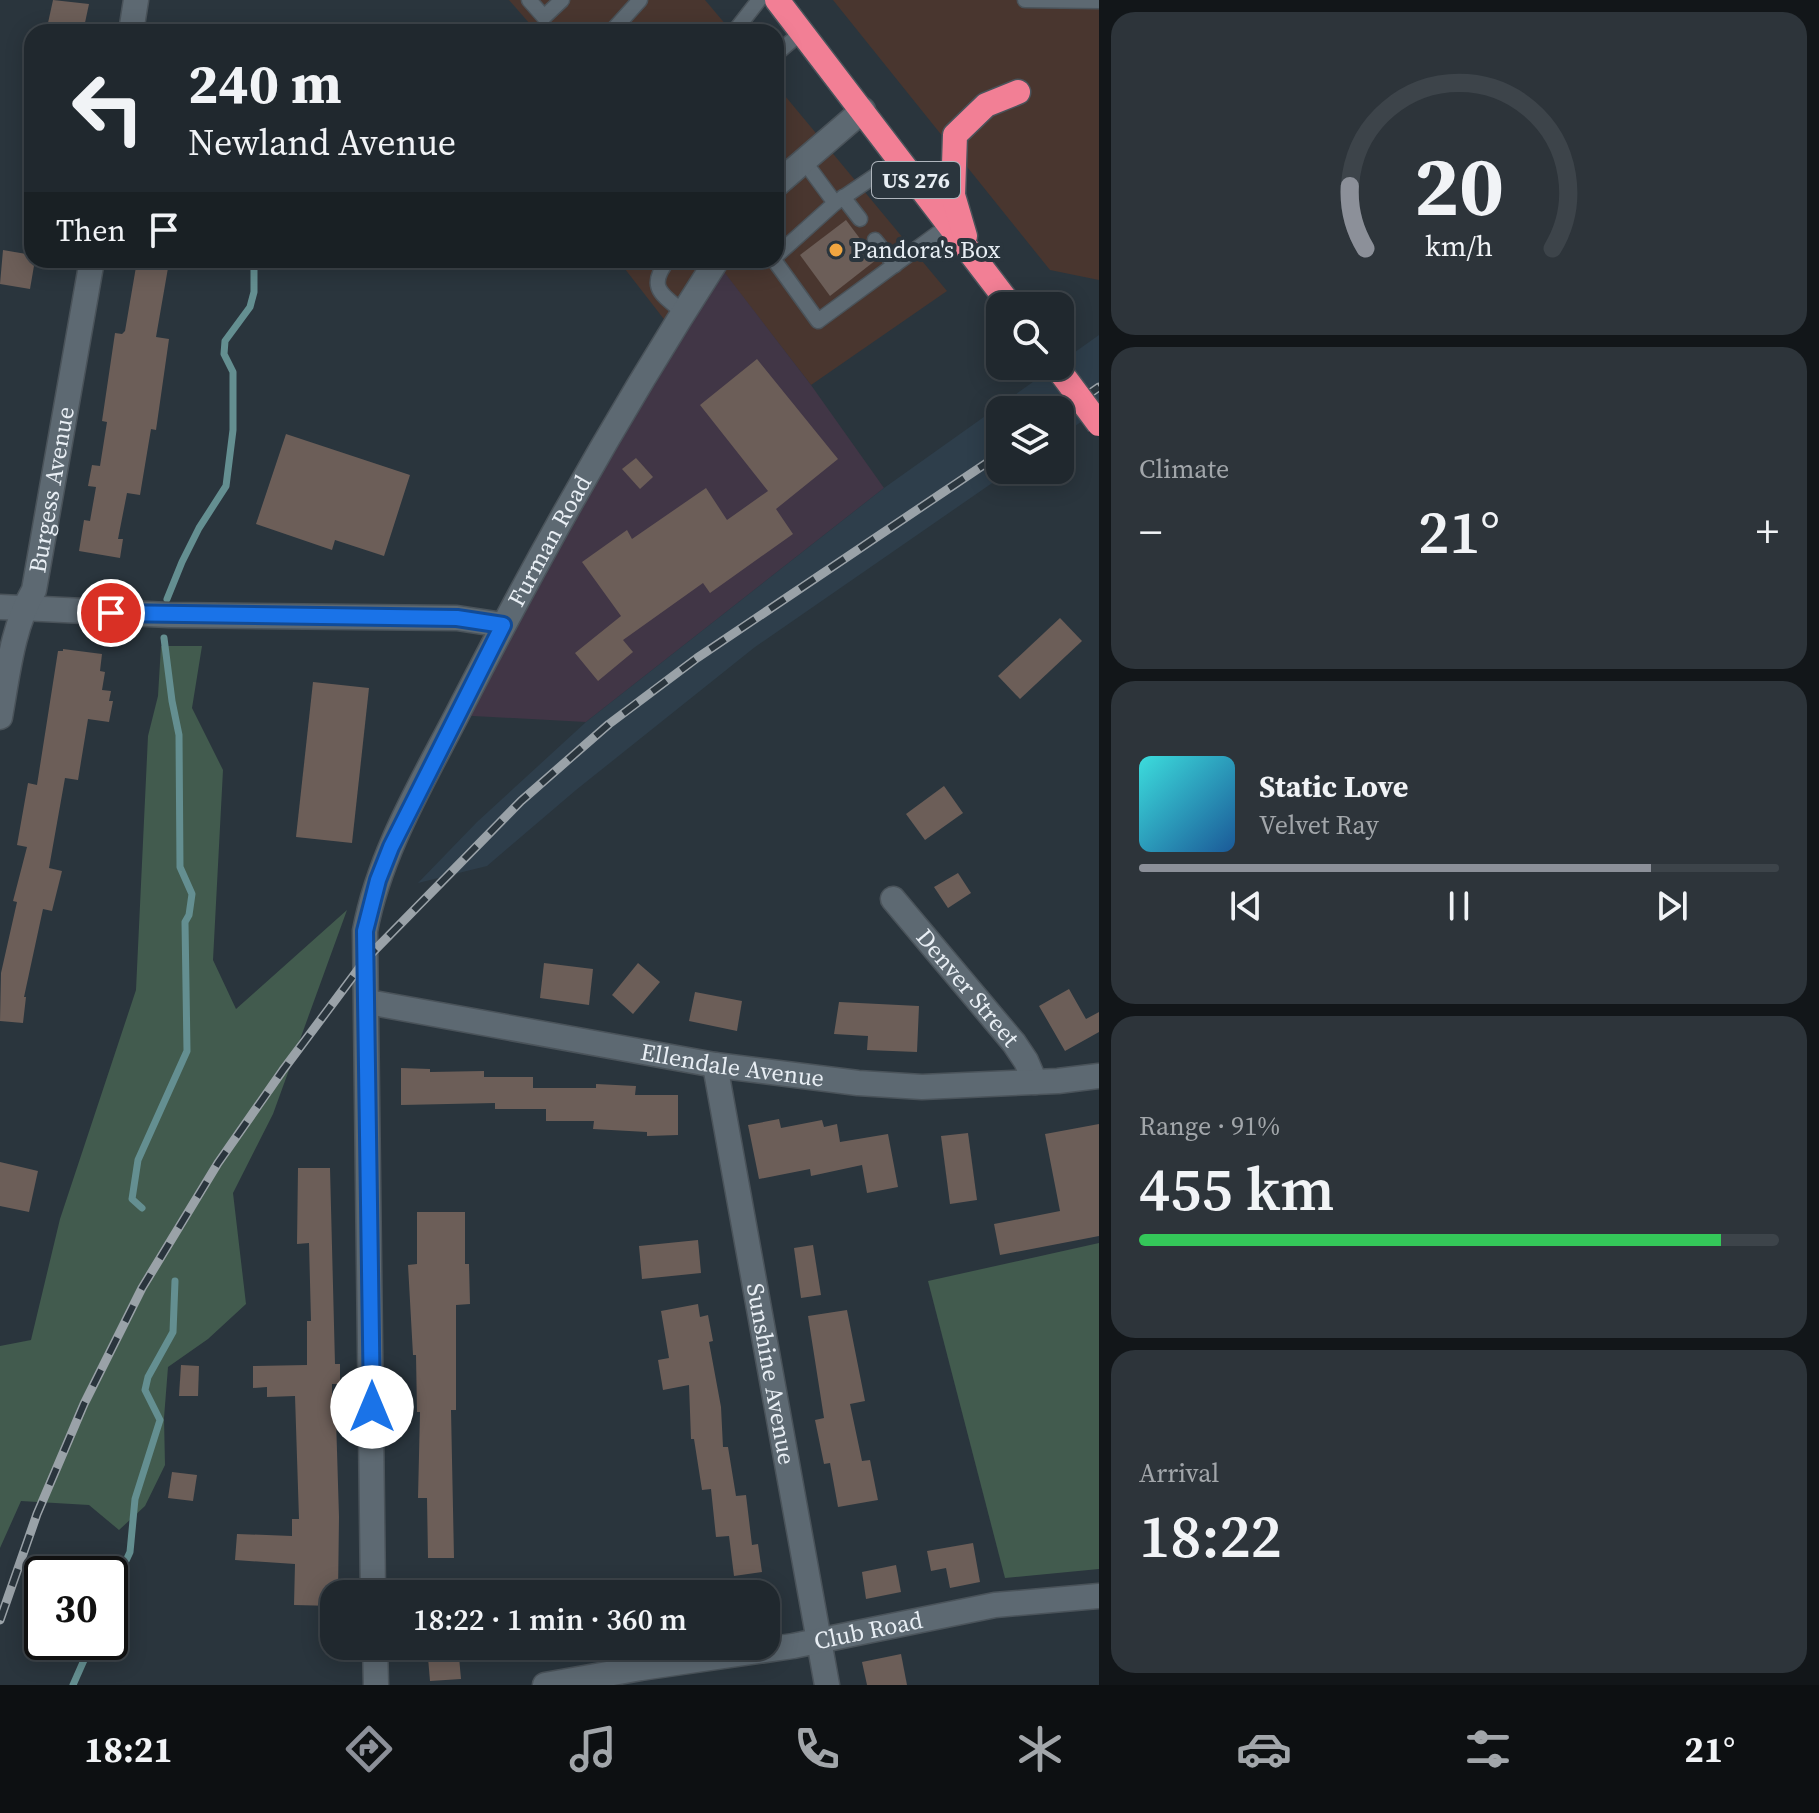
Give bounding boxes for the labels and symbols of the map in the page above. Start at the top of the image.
road number: US 276 [872,162,960,198]
place label: Pandora's Box [852,233,1001,266]
marker: Pandora's Box [827,241,845,259]
street label: Burgess Avenue [20,404,82,575]
street label: Furman Road [500,468,599,612]
pin [77,579,145,647]
street label: Denver Street [909,921,1027,1054]
street label: Ellendale Avenue [638,1035,826,1095]
street label: Sunshine Avenue [739,1281,804,1467]
position arrow [330,1365,414,1449]
speed limit sign: 30 [24,1556,128,1660]
street label: Club Road [811,1603,926,1657]

